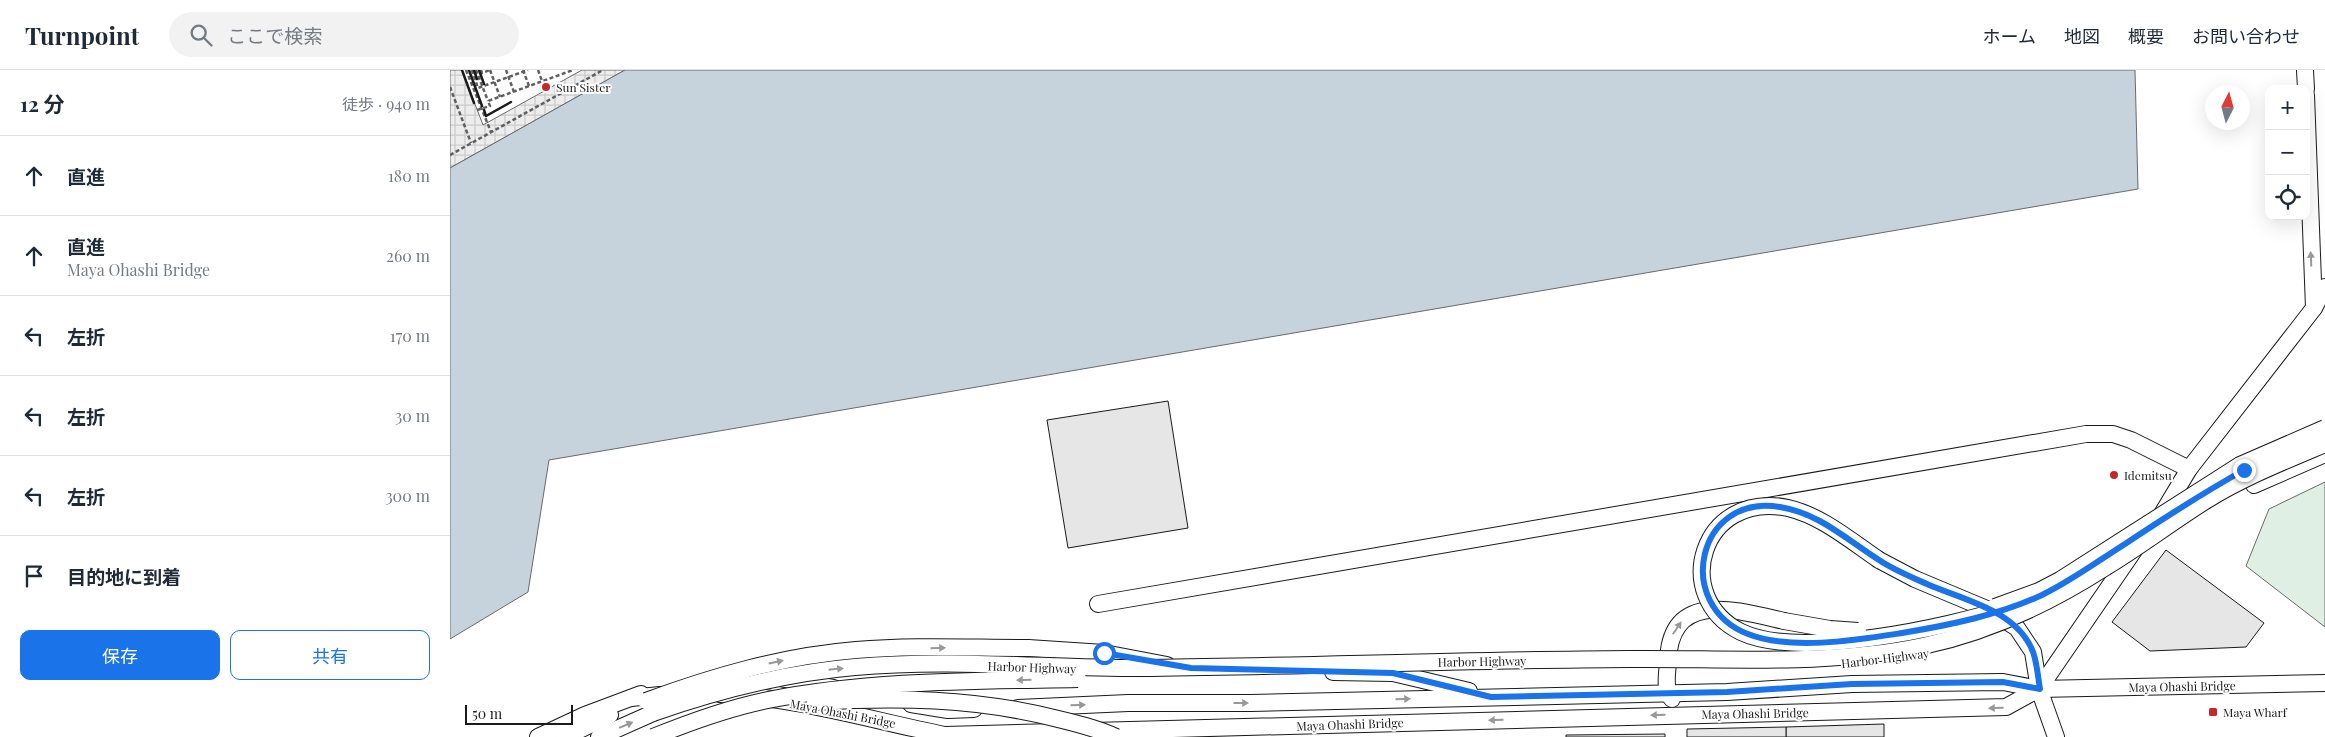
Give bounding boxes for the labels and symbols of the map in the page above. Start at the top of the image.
place label: Sun Sister [556,79,611,95]
marker: Sun Sister [540,81,552,93]
north arrow [2205,85,2250,130]
one-way arrow [2307,251,2315,267]
route end [2233,459,2256,482]
place label: Idemitsu [2124,467,2172,483]
marker: Idemitsu [2108,469,2120,481]
one-way arrow [1672,621,1682,635]
route start [1093,642,1116,665]
one-way arrow [930,644,946,652]
street label: Harbor Highway [1840,645,1930,671]
street label: Harbor Highway [1438,652,1526,670]
street label: Harbor Highway [987,657,1077,677]
one-way arrow [769,658,784,666]
one-way arrow [828,665,844,673]
one-way arrow [1016,676,1032,684]
street label: Maya Ohashi Bridge [2128,677,2236,695]
street label: Maya Ohashi Bridge [789,695,897,731]
one-way arrow [1396,695,1412,703]
one-way arrow [1233,699,1249,707]
one-way arrow [1071,701,1087,709]
scale bar [465,702,572,725]
street label: Maya Ohashi Bridge [1701,704,1809,722]
one-way arrow [1987,704,2003,712]
place label: Maya Wharf [2223,704,2288,720]
marker: Maya Wharf [2207,706,2219,718]
one-way arrow [1650,711,1666,719]
street label: Maya Ohashi Bridge [1296,714,1404,734]
one-way arrow [1488,716,1504,724]
one-way arrow [619,721,634,729]

